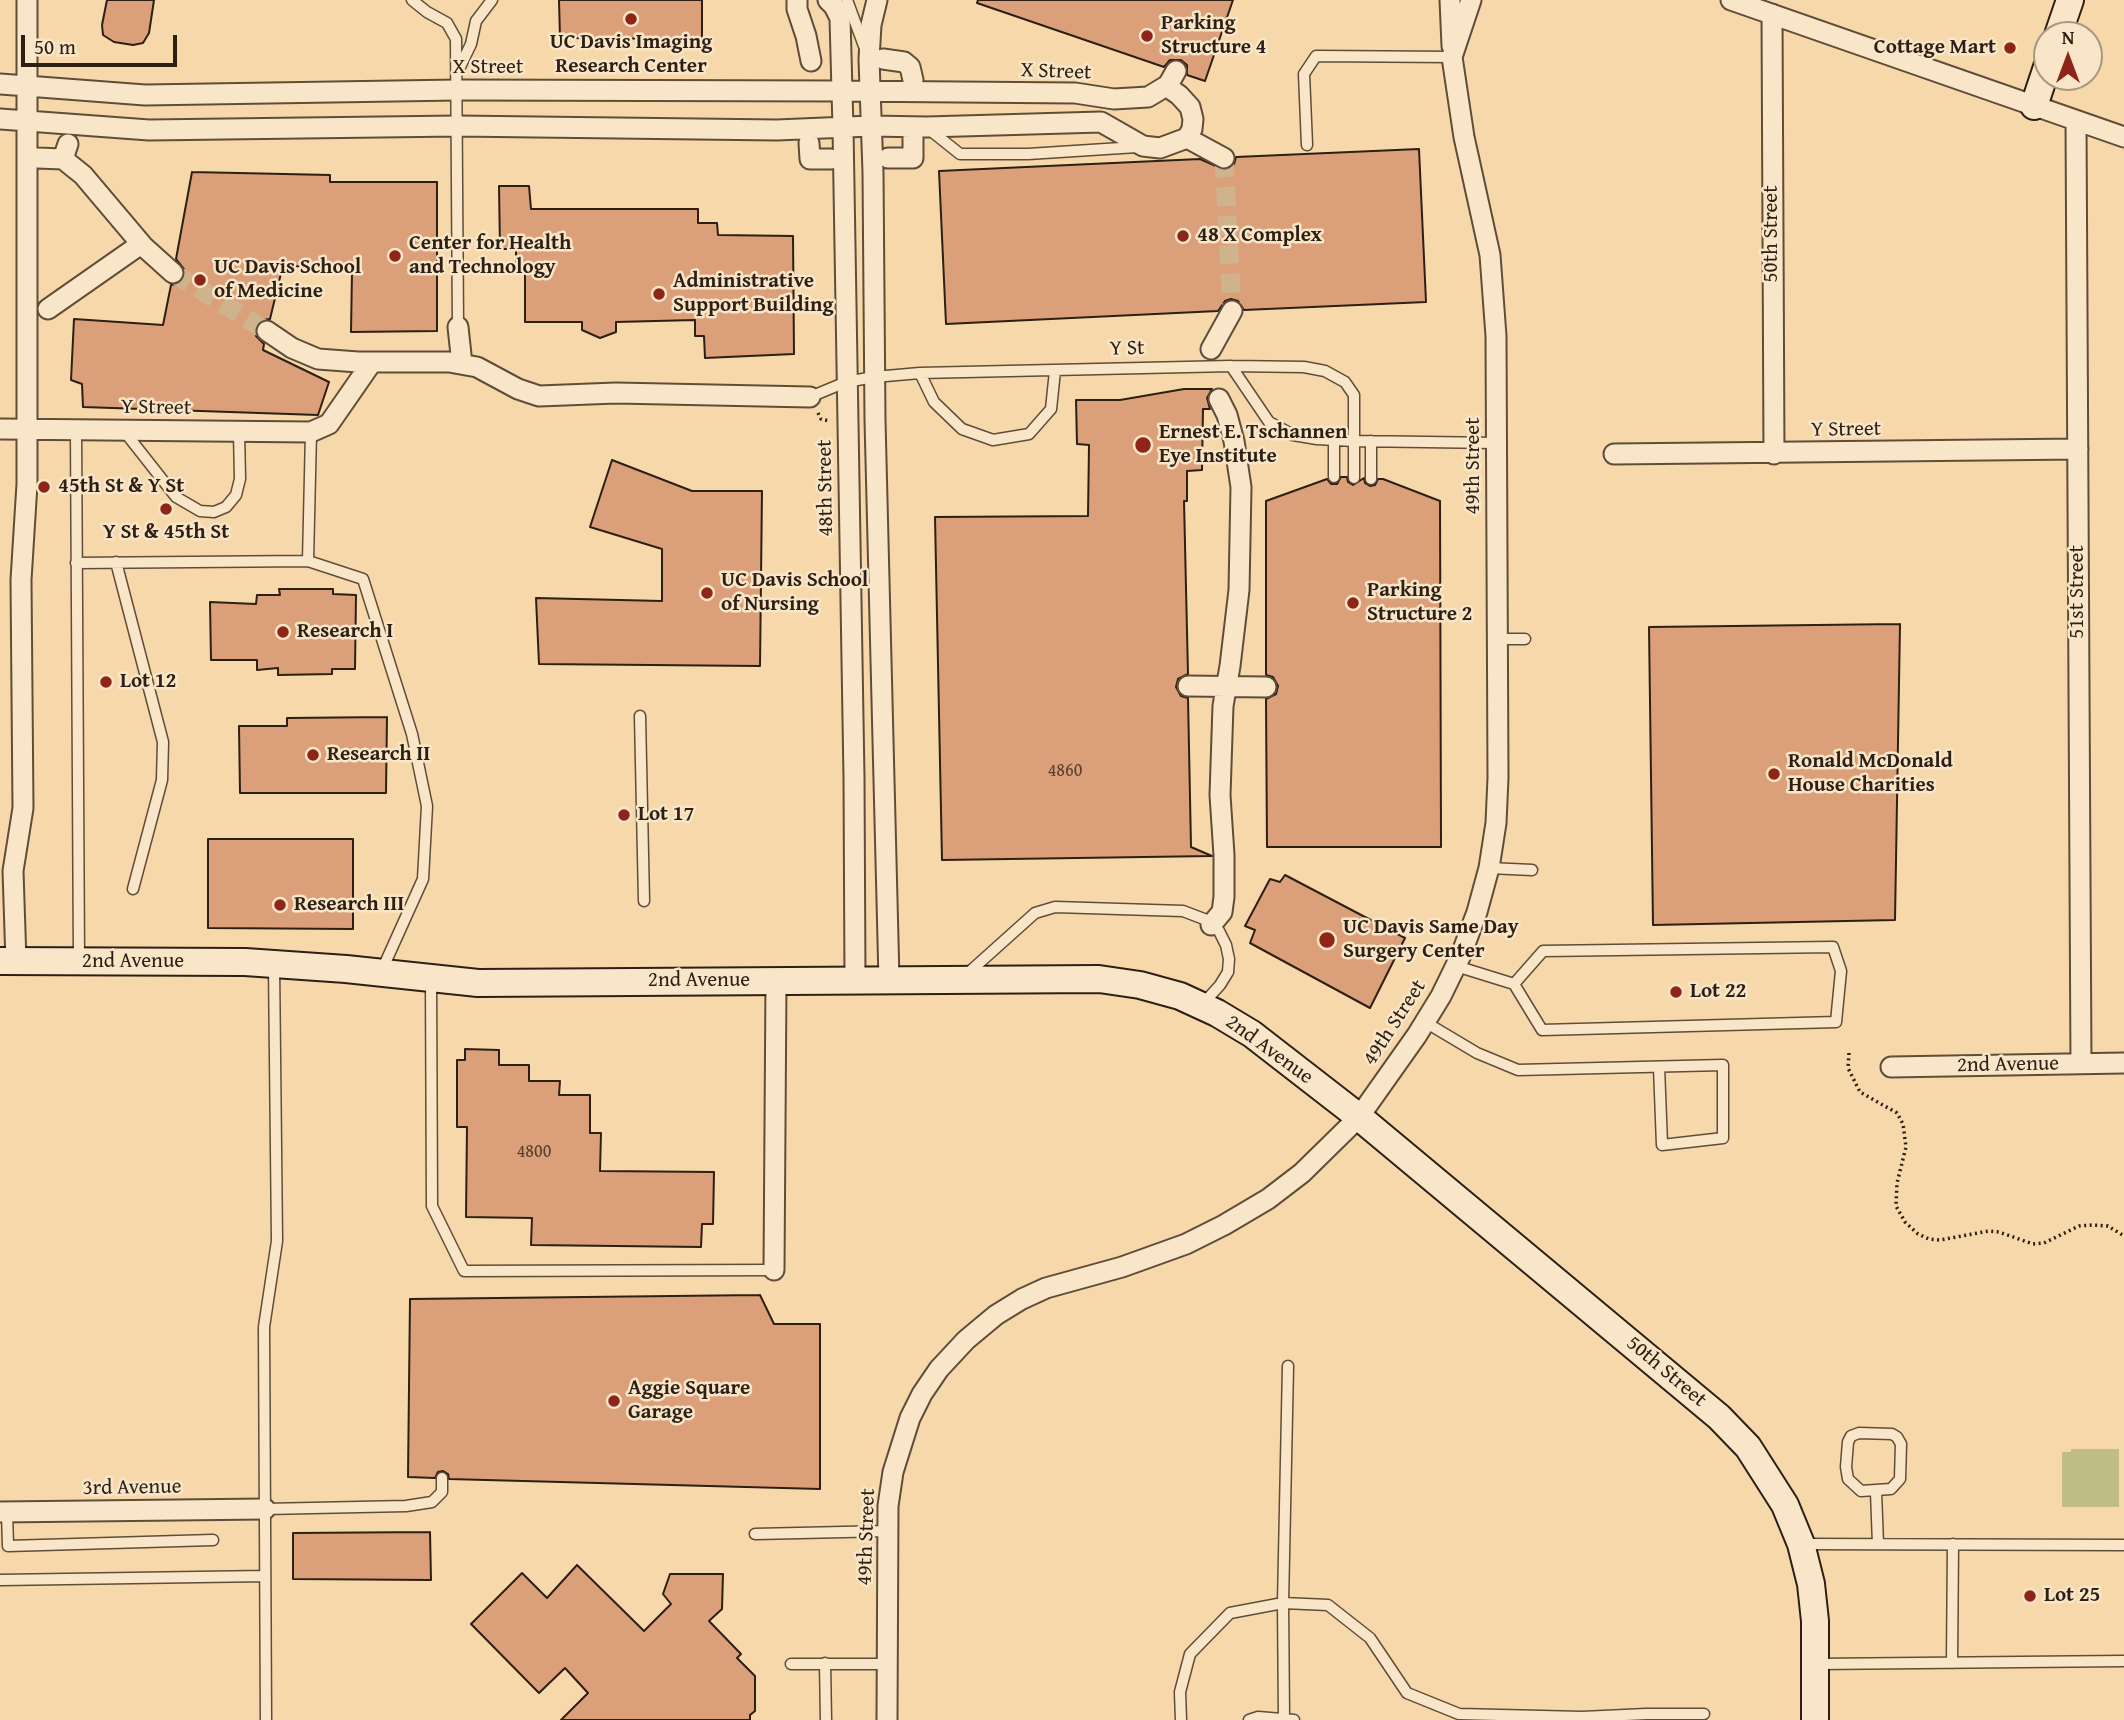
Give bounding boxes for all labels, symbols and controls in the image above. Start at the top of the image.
marker: UC Davis Imaging Research Center [623,11,639,27]
place label: Parking Structure 4 [1161,11,1267,61]
scale bar [24,21,180,65]
north arrow [2033,21,2103,91]
text: N [2062,23,2074,51]
marker: Parking Structure 4 [1139,28,1155,44]
place label: UC Davis Imaging Research Center [550,30,712,80]
text: 50 m [34,31,76,62]
place label: Cottage Mart [1874,35,1996,61]
marker: Cottage Mart [2002,40,2018,56]
street label: X Street [453,55,523,81]
street label: X Street [1020,58,1092,86]
street label: 50th Street [1759,185,1785,283]
place label: 48 X Complex [1197,223,1322,249]
marker: 48 X Complex [1175,228,1191,244]
place label: Center for Health and Technology [409,231,571,281]
marker: Center for Health and Technology [387,248,403,264]
place label: UC Davis School of Medicine [214,255,361,305]
place label: Administrative Support Building [673,269,833,319]
marker: UC Davis School of Medicine [192,272,208,288]
marker: Administrative Support Building [651,286,667,302]
street label: Y St [1109,336,1145,362]
street label: Y Street [121,395,191,421]
street label: 49th Street [1461,417,1487,515]
street label: Y Street [1811,417,1881,443]
place label: Ernest E. Tschannen Eye Institute [1159,420,1347,470]
marker: Ernest E. Tschannen Eye Institute [1133,435,1153,455]
street label: 48th Street [813,439,839,537]
place label: 45th St & Y St [58,474,184,500]
marker: 45th St & Y St [36,479,52,495]
marker: Y St & 45th St [158,501,174,517]
place label: Y St & 45th St [103,520,229,546]
street label: 51st Street [2065,545,2091,639]
place label: UC Davis School of Nursing [721,568,868,618]
place label: Parking Structure 2 [1367,578,1473,628]
marker: UC Davis School of Nursing [699,585,715,601]
marker: Parking Structure 2 [1345,595,1361,611]
place label: Research I [297,619,393,645]
marker: Research I [275,624,291,640]
place label: Lot 12 [120,669,176,695]
marker: Lot 12 [98,674,114,690]
place label: Research II [327,742,430,768]
marker: Research II [305,747,321,763]
place label: Ronald McDonald House Charities [1788,749,1953,799]
house number: 4860 [1048,760,1082,782]
marker: Ronald McDonald House Charities [1766,766,1782,782]
place label: Lot 17 [638,802,694,828]
marker: Lot 17 [616,807,632,823]
place label: Research III [294,892,404,918]
marker: Research III [272,897,288,913]
place label: UC Davis Same Day Surgery Center [1343,915,1519,965]
marker: UC Davis Same Day Surgery Center [1317,930,1337,950]
street label: 2nd Avenue [82,949,184,975]
street label: 2nd Avenue [648,968,750,994]
street label: 49th Street [1358,975,1432,1071]
place label: Lot 22 [1690,979,1746,1005]
marker: Lot 22 [1668,984,1684,1000]
street label: 2nd Avenue [1220,1010,1318,1090]
street label: 2nd Avenue [1957,1052,2059,1078]
house number: 4800 [517,1141,551,1163]
street label: 50th Street [1621,1331,1711,1413]
place label: Aggie Square Garage [628,1376,750,1426]
marker: Aggie Square Garage [606,1393,622,1409]
street label: 3rd Avenue [82,1475,182,1501]
street label: 49th Street [853,1488,881,1586]
place label: Lot 25 [2044,1583,2100,1609]
marker: Lot 25 [2022,1588,2038,1604]

